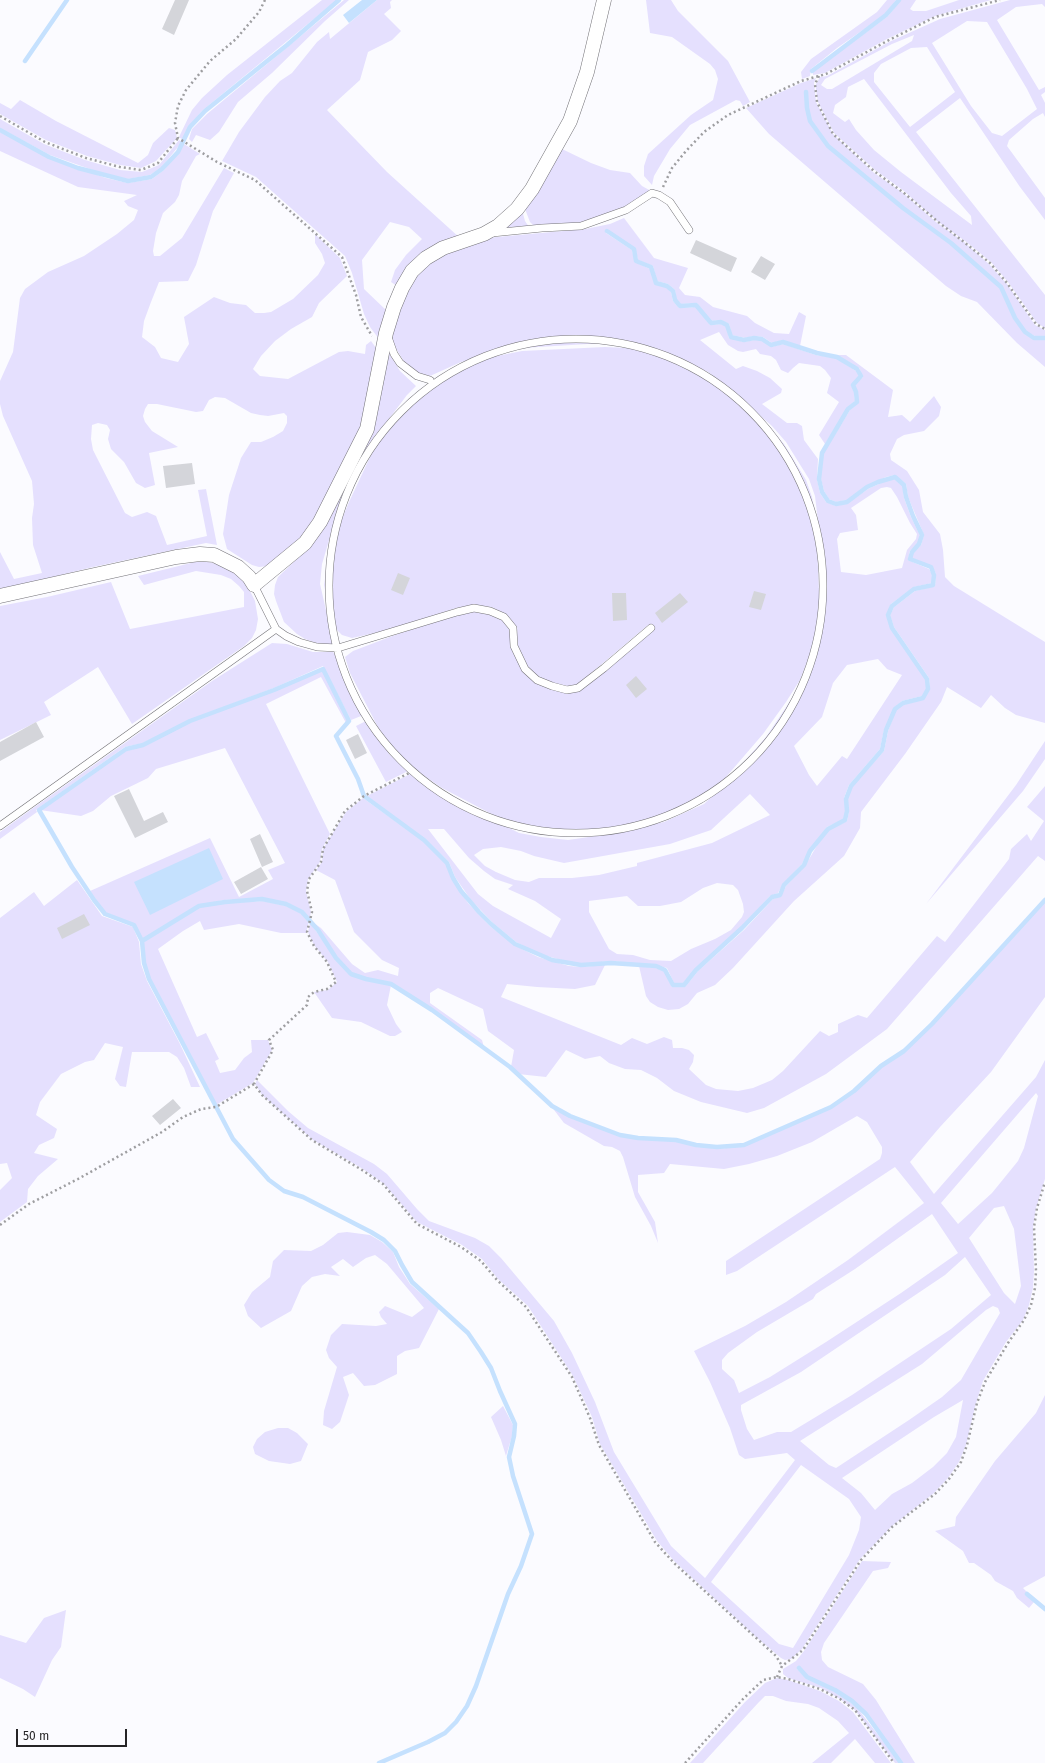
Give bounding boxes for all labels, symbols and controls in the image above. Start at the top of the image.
scale bar [18,1721,129,1747]
text: 50 m [23,1729,49,1743]

